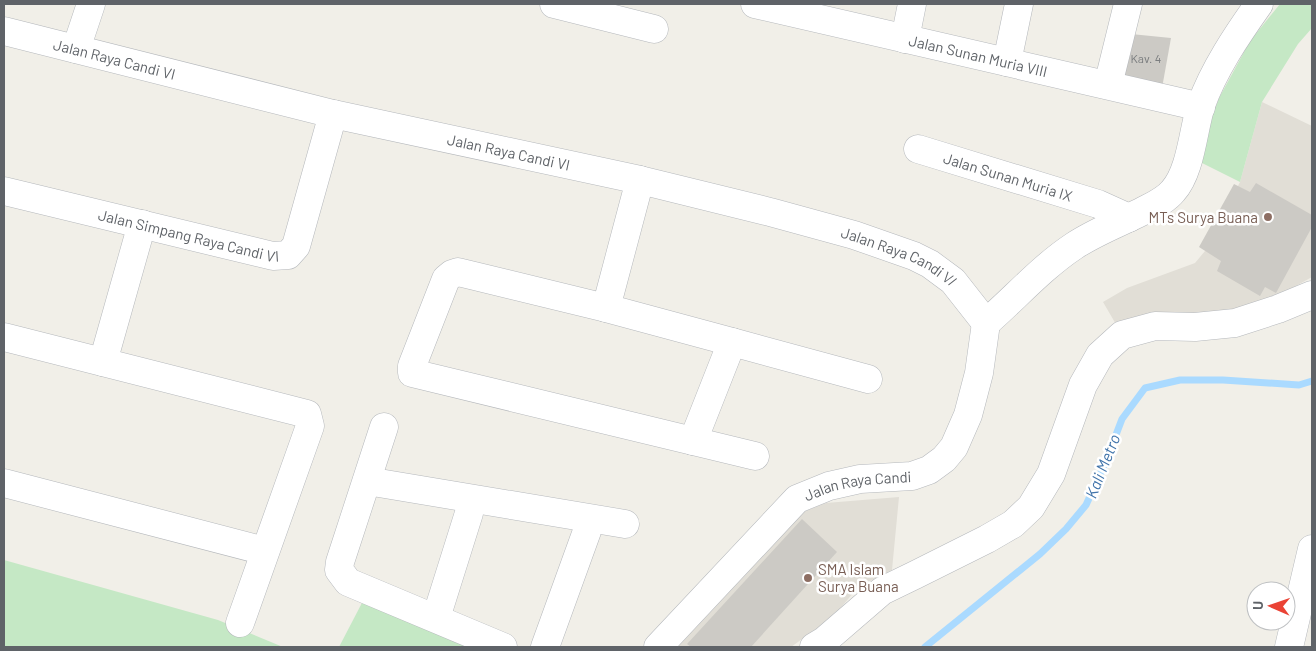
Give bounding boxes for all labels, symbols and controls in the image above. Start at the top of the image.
street label: Jalan Sunan Muria VIII [907,31,1049,80]
street label: Jalan Raya Candi VI [52,35,177,83]
house number: Kav. 4 [1131,51,1161,65]
street label: Jalan Raya Candi VI [446,130,572,174]
street label: Jalan Sunan Muria IX [941,148,1075,205]
street label: Jalan Simpang Raya Candi VI [96,205,280,265]
place label: MTs Surya Buana [1149,208,1258,226]
marker: MTs Surya Buana [1262,211,1274,223]
street label: Jalan Raya Candi VI [839,223,961,288]
water label: Kali Metro [1081,431,1123,501]
street label: Jalan Raya Candi [801,467,912,504]
place label: SMA Islam Surya Buana [818,560,899,595]
marker: SMA Islam Surya Buana [802,572,814,584]
north arrow [1246,581,1296,631]
text: U [1249,601,1266,610]

